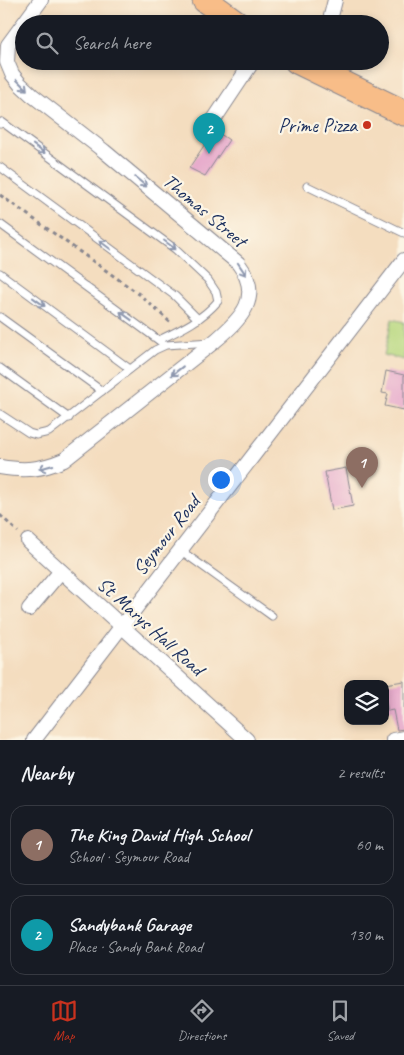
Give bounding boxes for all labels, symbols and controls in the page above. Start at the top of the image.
search box [15,15,389,70]
icon: search [33,29,61,57]
text: Search here [73,31,150,55]
one-way arrow [16,79,28,91]
pin: 2 [193,113,225,154]
place label: Prime Pizza [279,113,358,138]
marker: Prime Pizza [361,119,373,131]
one-way arrow [32,144,46,154]
street label: Thomas Street [158,168,254,255]
one-way arrow [135,177,148,188]
one-way arrow [98,240,112,250]
one-way arrow [163,240,177,250]
one-way arrow [237,262,247,276]
one-way arrow [32,297,46,307]
one-way arrow [120,311,133,322]
one-way arrow [171,366,184,377]
pin: 1 [346,447,378,488]
one-way arrow [39,462,55,472]
your location [208,467,234,493]
street label: Seymour Road [127,488,207,580]
street label: St Marys Hall Road [92,572,212,683]
map controls [344,680,389,725]
button: layers [344,680,389,725]
text: Nearby [20,760,73,786]
text: 2 results [337,763,384,783]
text: The King David High School [68,823,249,847]
text: 1 [33,835,41,855]
text: 60 m [356,835,383,855]
text: School · Seymour Road [68,847,189,867]
text: Sandybank Garage [68,913,191,937]
text: 2 [33,925,41,945]
text: 130 m [349,925,383,945]
text: Place · Sandy Bank Road [68,937,203,957]
tab: Map [50,997,78,1044]
tab: Directions [178,997,226,1044]
tab: Saved [326,997,354,1044]

